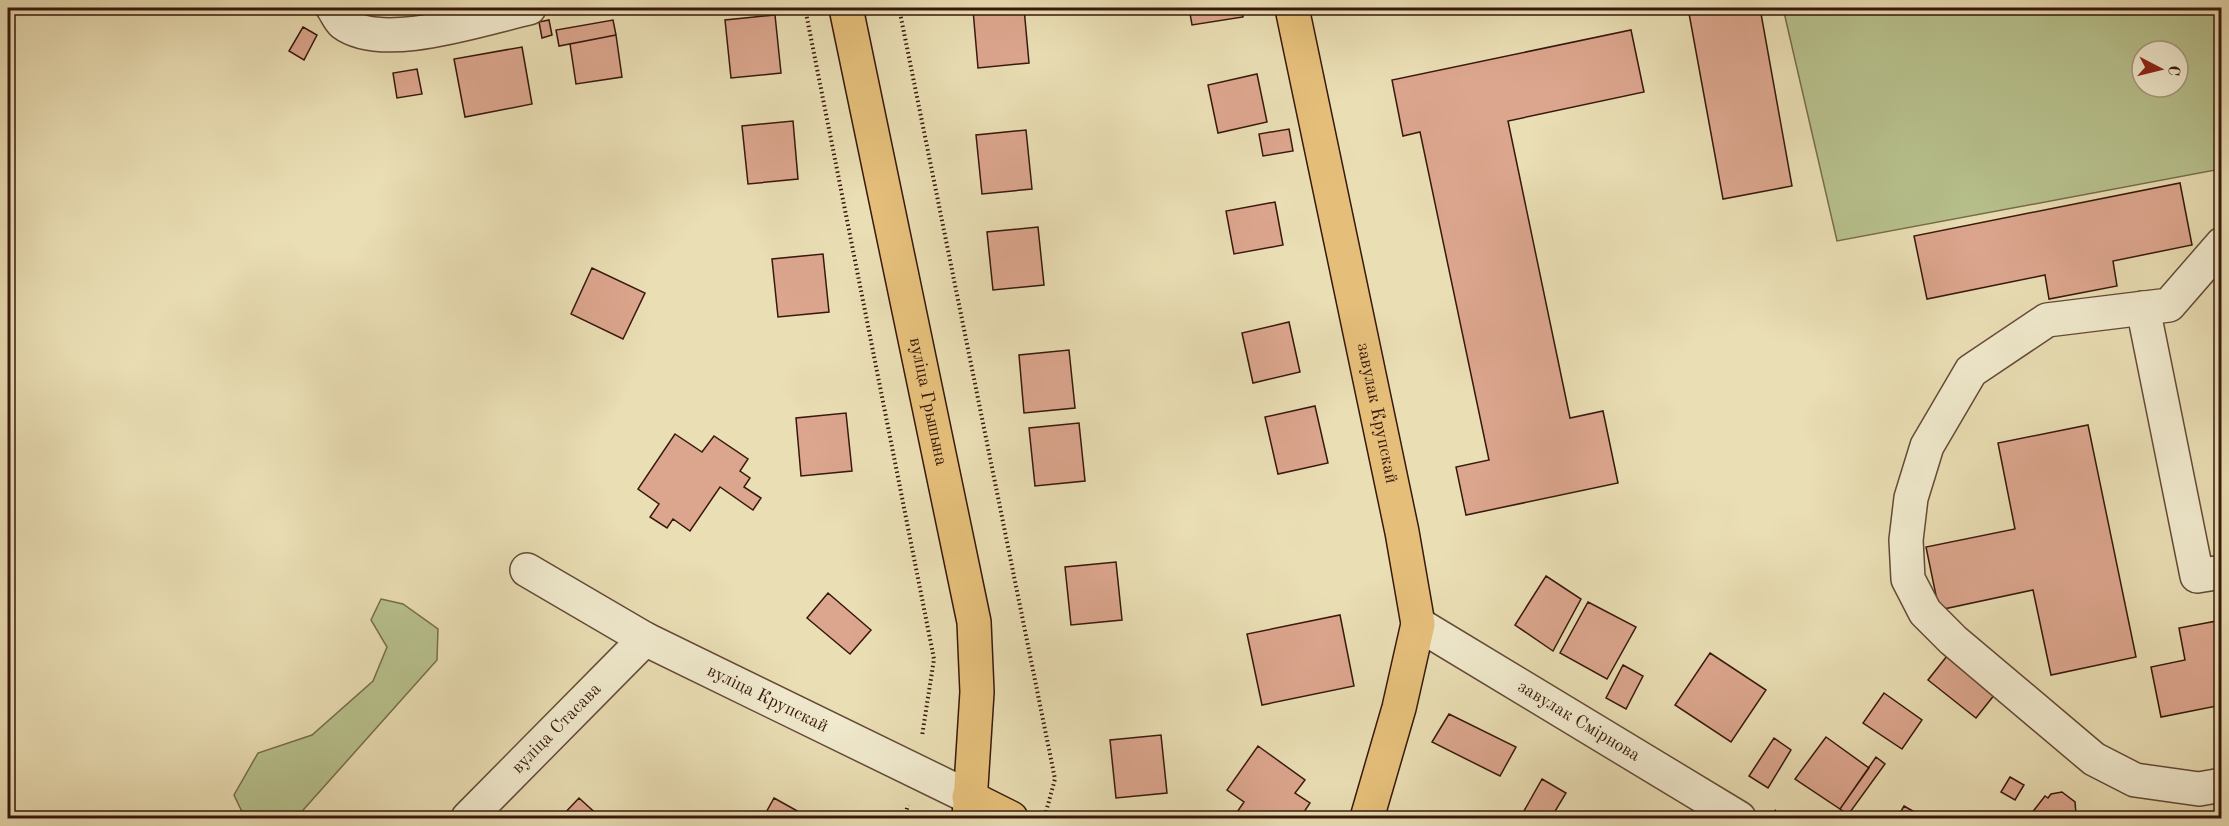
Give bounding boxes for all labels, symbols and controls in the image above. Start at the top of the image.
north arrow [2130,39,2190,99]
text: С [2164,64,2181,77]
street label: вуліца Грышына [906,336,950,467]
street label: завулак Крупскай [1354,341,1401,485]
street label: вуліца Крупскай [704,662,831,736]
street label: завулак Смірнова [1515,678,1643,765]
street label: вуліца Стасава [508,680,605,777]

